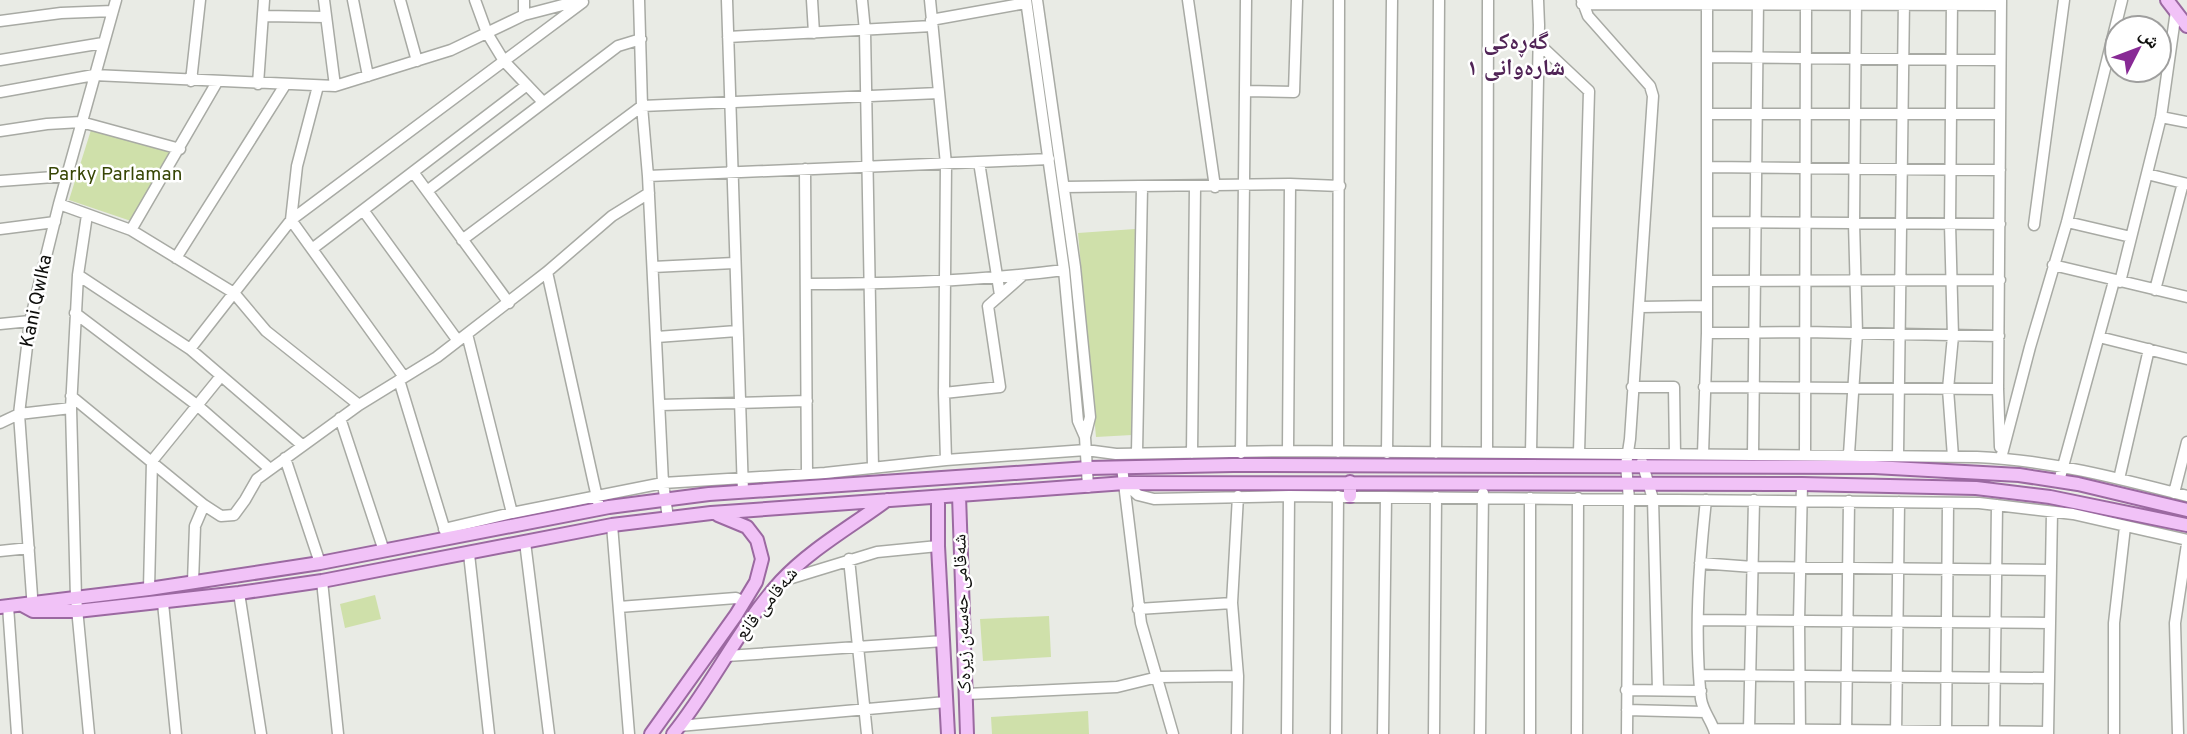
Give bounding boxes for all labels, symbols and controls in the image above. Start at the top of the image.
north arrow [2103,14,2173,84]
text: ش [2133,23,2165,54]
district label: گەڕەکی شارەوانی ١ [1467,29,1565,84]
park label: Parky Parlaman [48,163,182,187]
street label: Kani Qwlka [15,252,59,350]
street label: شەقامی حەسەن زیرەک [948,533,978,695]
street label: شەقامی قانع [730,563,804,645]

